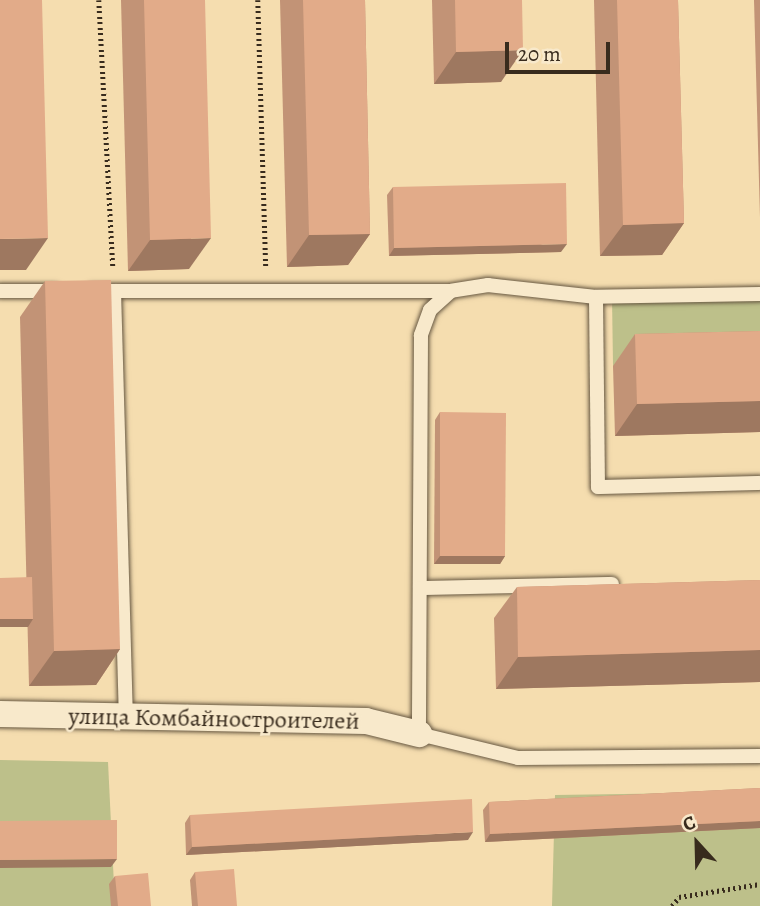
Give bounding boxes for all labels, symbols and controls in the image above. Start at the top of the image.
scale bar [508,28,613,72]
text: 20 m [518,40,561,68]
street label: улица Комбайностроителей [68,702,360,736]
north arrow [662,808,732,878]
text: С [679,809,699,838]

